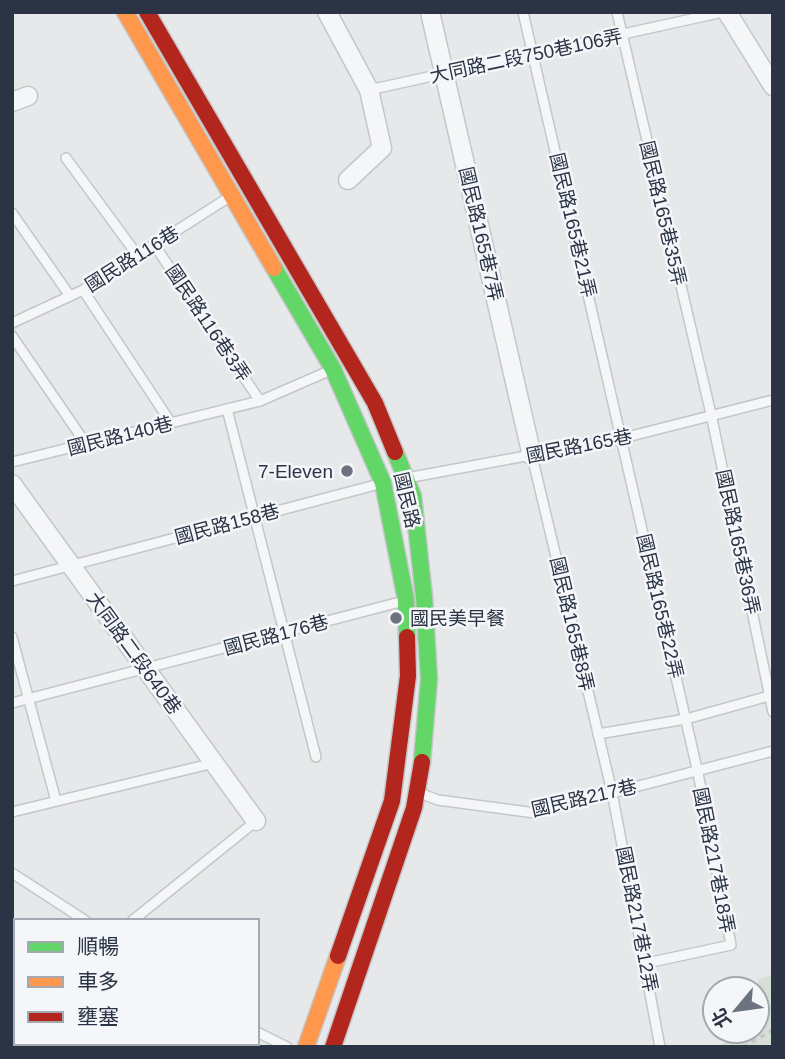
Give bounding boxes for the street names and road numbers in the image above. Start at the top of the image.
street label: 大同路二段750巷106弄 [428,25,624,87]
street label: 國民路165巷35弄 [636,139,690,287]
street label: 國民路165巷21弄 [546,151,600,299]
street label: 國民路165巷7弄 [455,165,507,303]
street label: 國民路116巷 [81,222,183,296]
street label: 國民路116巷3弄 [161,261,255,385]
street label: 國民路140巷 [65,413,175,459]
street label: 國民路165巷 [524,425,634,467]
street label: 國民路165巷36弄 [712,468,764,616]
street label: 國民路 [390,470,424,530]
street label: 國民路158巷 [172,500,282,548]
street label: 國民路165巷22弄 [633,532,687,680]
street label: 國民路165巷8弄 [546,555,598,693]
street label: 大同路二段640巷 [83,588,185,718]
street label: 國民路176巷 [221,611,331,659]
street label: 國民路217巷 [529,776,639,820]
street label: 國民路217巷18弄 [690,785,738,935]
street label: 國民路217巷12弄 [613,844,661,994]

